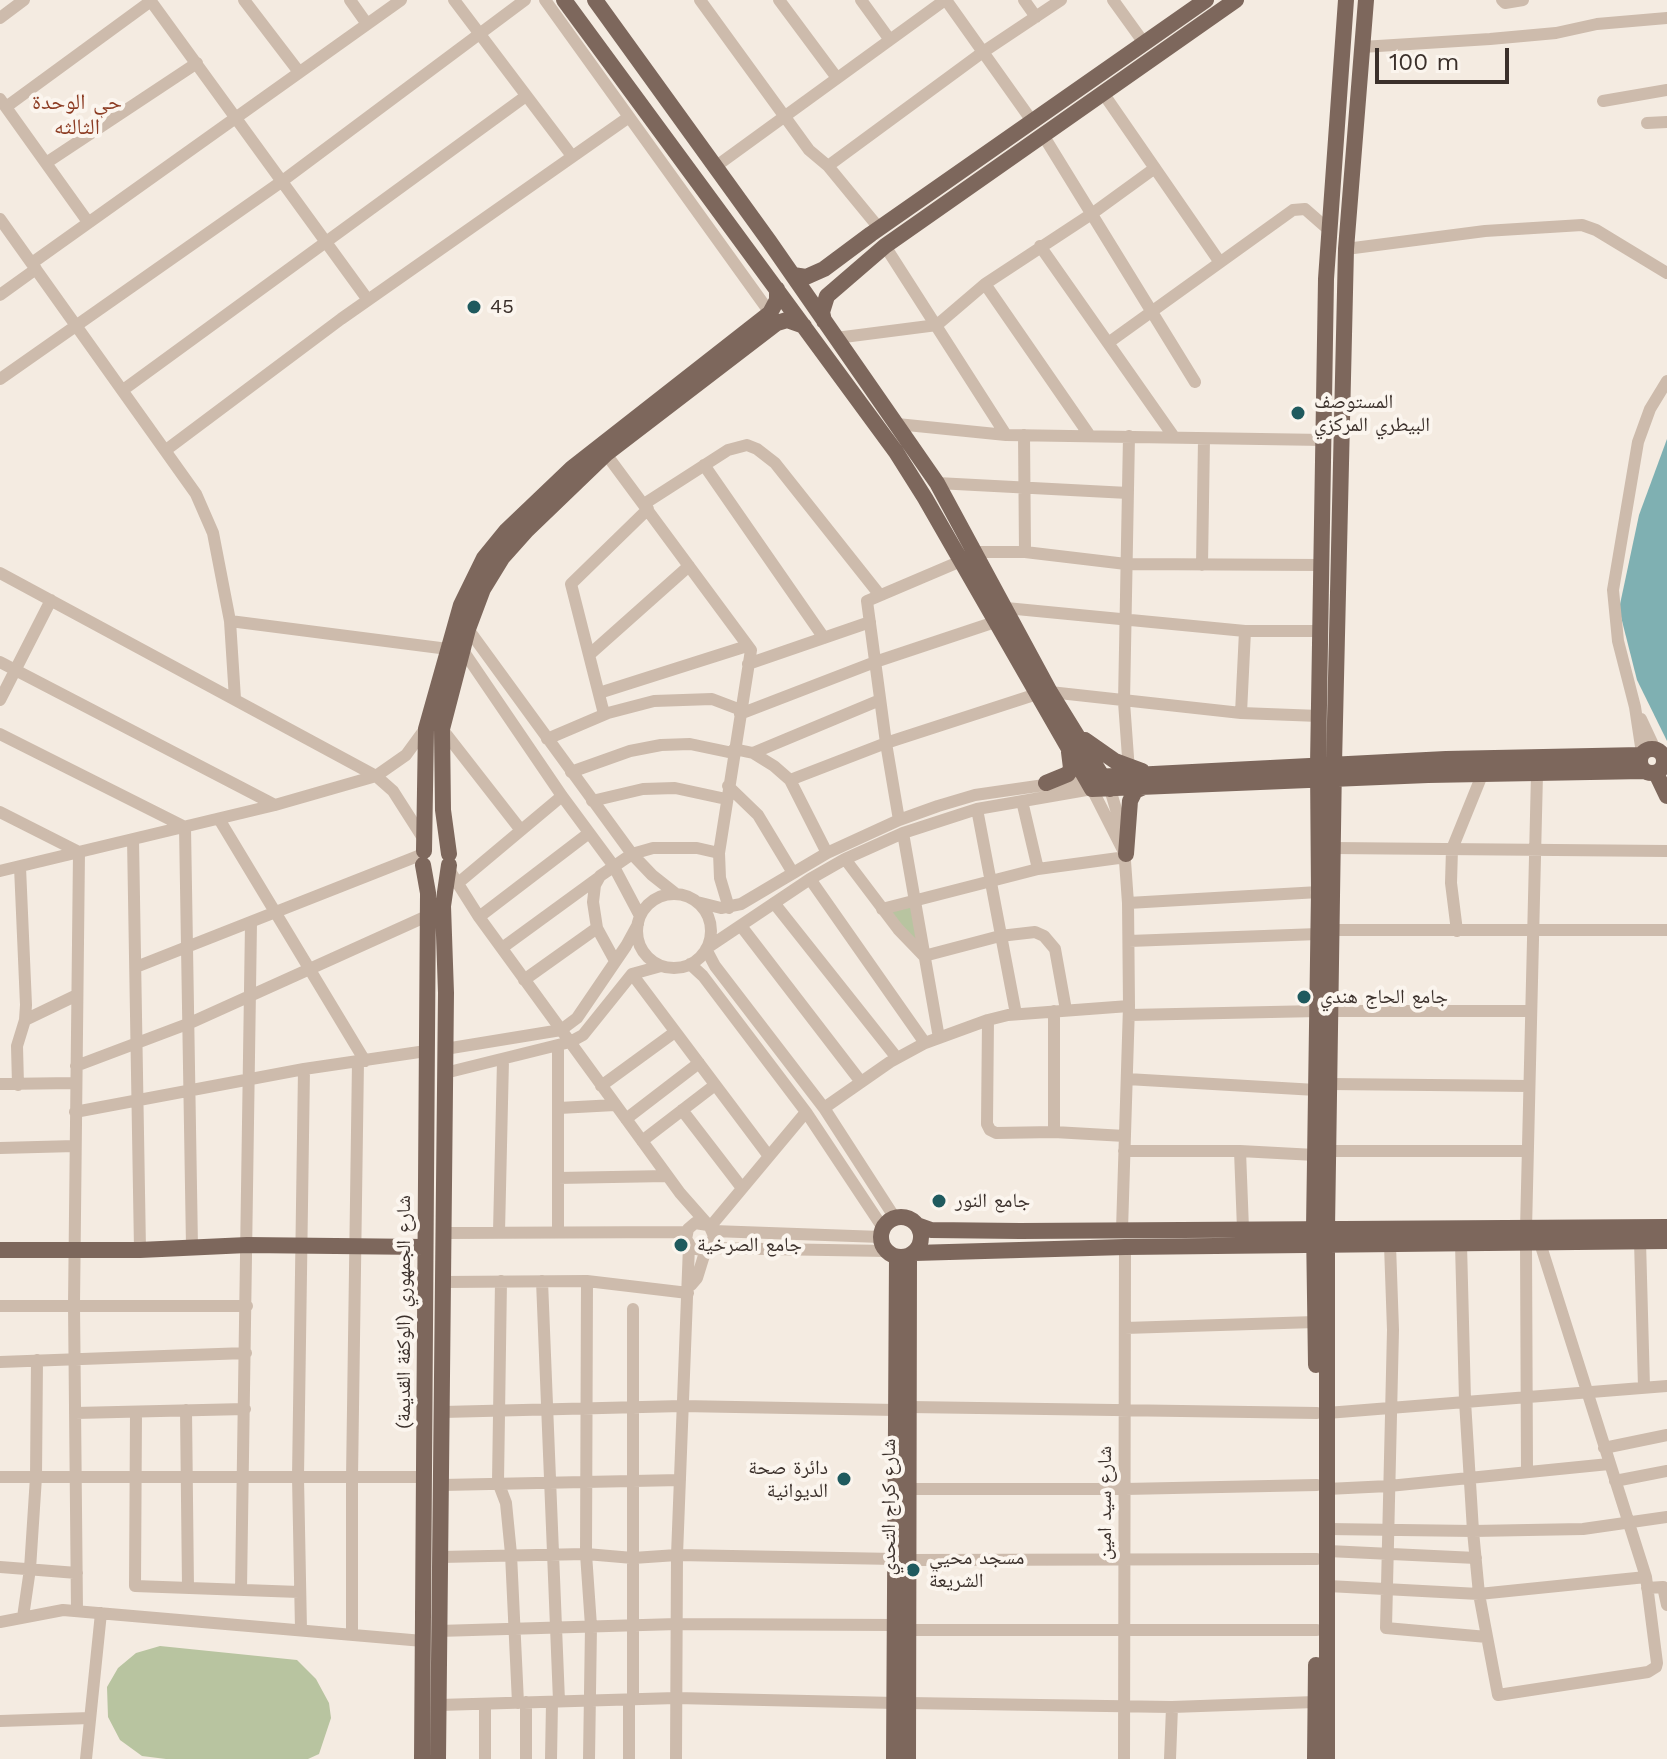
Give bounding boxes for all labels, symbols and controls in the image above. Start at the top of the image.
scale bar [1379,32,1513,82]
text: 100 m [1389,48,1459,76]
district label: حي الوحدة الثالثه [32,90,122,142]
place label: 45 [490,295,514,319]
marker: 45 [465,298,483,316]
place label: المستوصف البيطري المركزي [1314,390,1430,437]
marker: المستوصف البيطري المركزي [1289,404,1307,422]
place label: جامع الحاج هندي [1320,985,1448,1009]
marker: جامع الحاج هندي [1295,988,1313,1006]
place label: جامع النور [955,1189,1030,1213]
marker: جامع النور [930,1192,948,1210]
street label: شارع الجمهوري (الوكفة القديمة) [392,1195,416,1429]
place label: جامع الصرخية [697,1233,802,1257]
marker: جامع الصرخية [672,1236,690,1254]
street label: شارع كراج التحدي [877,1439,901,1575]
street label: شارع سيد امين [1093,1446,1117,1560]
place label: دائرة صحة الديوانية [748,1456,828,1503]
marker: دائرة صحة الديوانية [835,1470,853,1488]
place label: مسجد محيي الشريعة [929,1546,1024,1593]
marker: مسجد محيي الشريعة [904,1561,922,1579]

